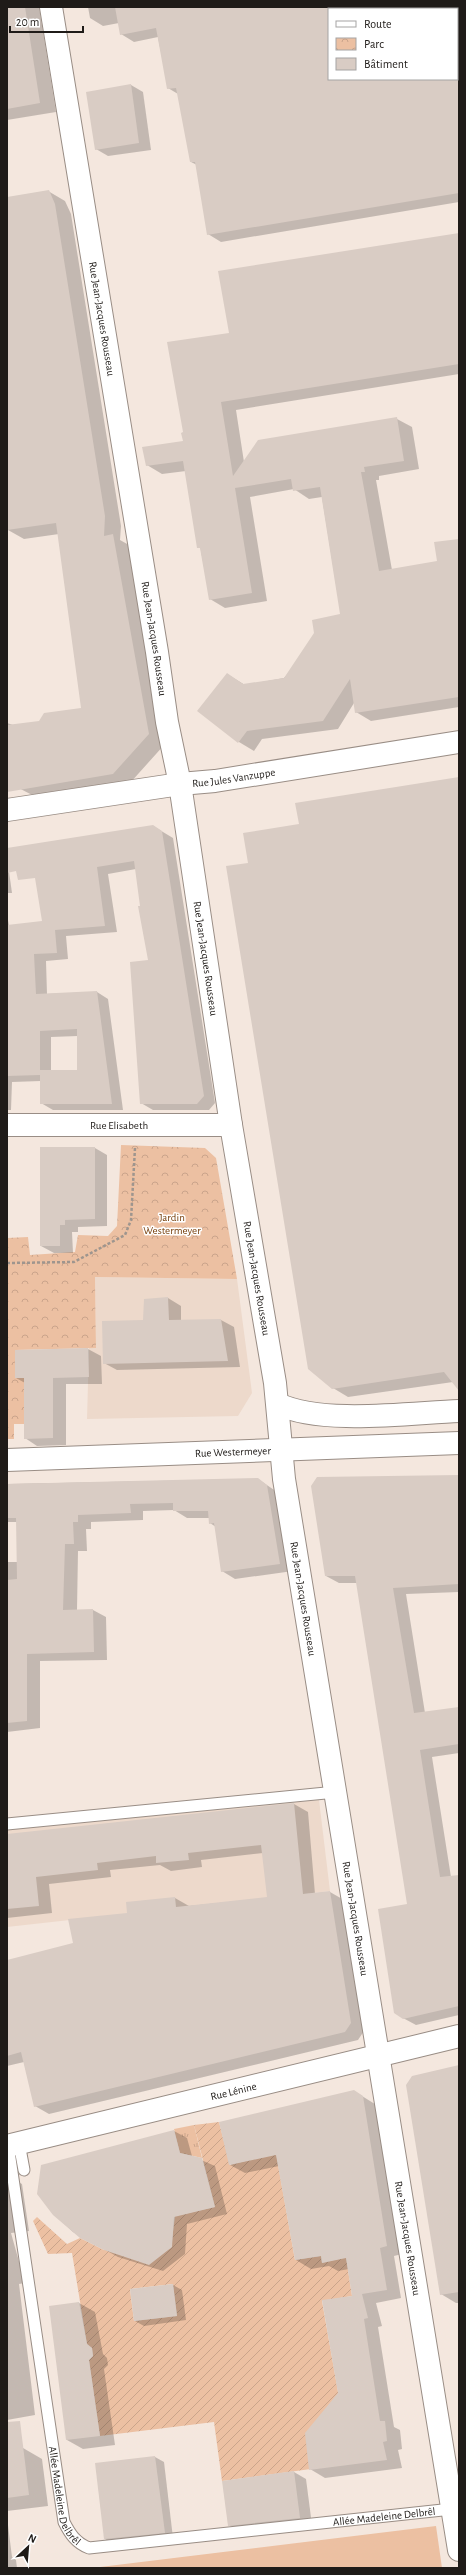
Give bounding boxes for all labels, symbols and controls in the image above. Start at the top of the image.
scale bar [10,8,83,34]
legend [328,8,458,80]
text: 20 m [16,16,39,28]
text: Route [364,18,391,30]
text: Parc [364,38,384,50]
text: Bâtiment [364,58,408,70]
street label: Rue Jean-Jacques Rousseau [87,261,117,377]
street label: Rue Jean-Jacques Rousseau [139,581,168,697]
street label: Rue Jules Vanzuppe [192,766,276,789]
street label: Rue Jean-Jacques Rousseau [192,900,220,1017]
street label: Rue Elisabeth [90,1120,148,1131]
park label: Jardin Westermeyer [143,1212,201,1236]
street label: Rue Jean-Jacques Rousseau [241,1220,272,1337]
street label: Rue Westermeyer [195,1445,271,1459]
street label: Rue Jean-Jacques Rousseau [288,1541,318,1657]
street label: Rue Jean-Jacques Rousseau [341,1861,370,1977]
street label: Rue Lénine [209,2080,258,2102]
street label: Rue Jean-Jacques Rousseau [393,2180,422,2297]
street label: Allée Madeleine Delbrêl [47,2445,83,2548]
street label: Allée Madeleine Delbrêl [332,2506,436,2528]
north arrow [8,2527,48,2567]
text: N [26,2532,38,2545]

